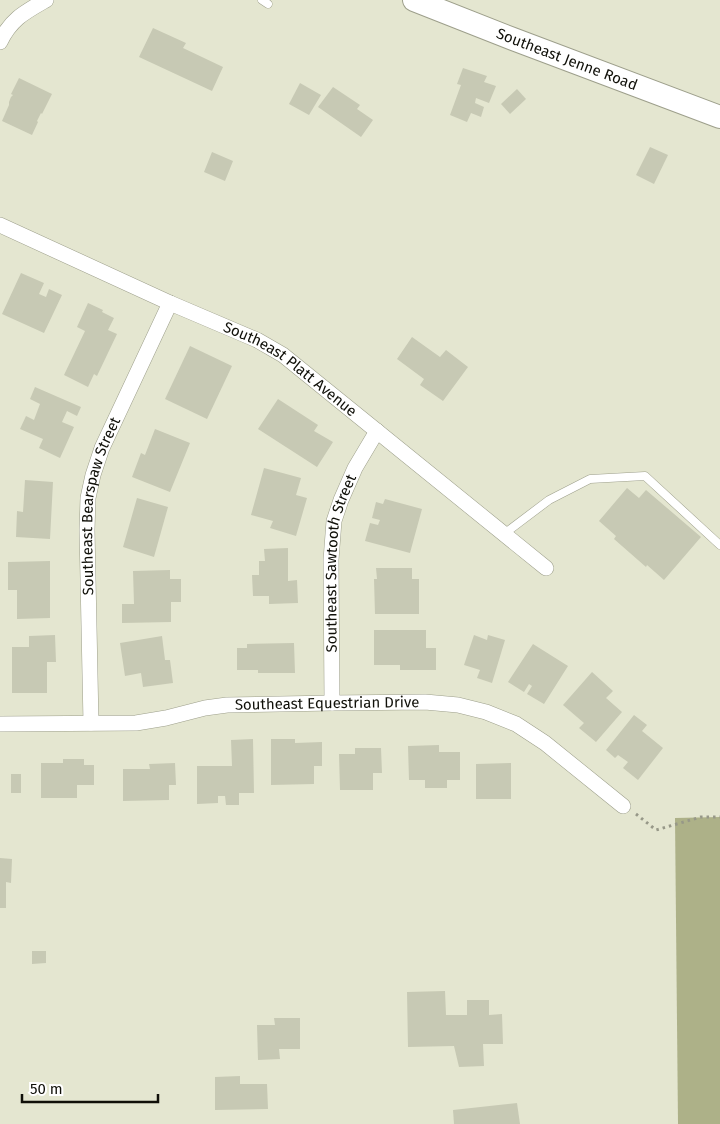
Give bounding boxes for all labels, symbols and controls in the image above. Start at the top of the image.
street label: Southeast Jenne Road [494,24,640,94]
street label: Southeast Platt Avenue [221,318,361,420]
street label: Southeast Bearspaw Street [78,414,125,596]
street label: Southeast Sawtooth Street [322,471,360,653]
street label: Southeast Equestrian Drive [235,693,420,714]
scale bar [22,1072,159,1104]
text: 50 m [30,1080,63,1098]

